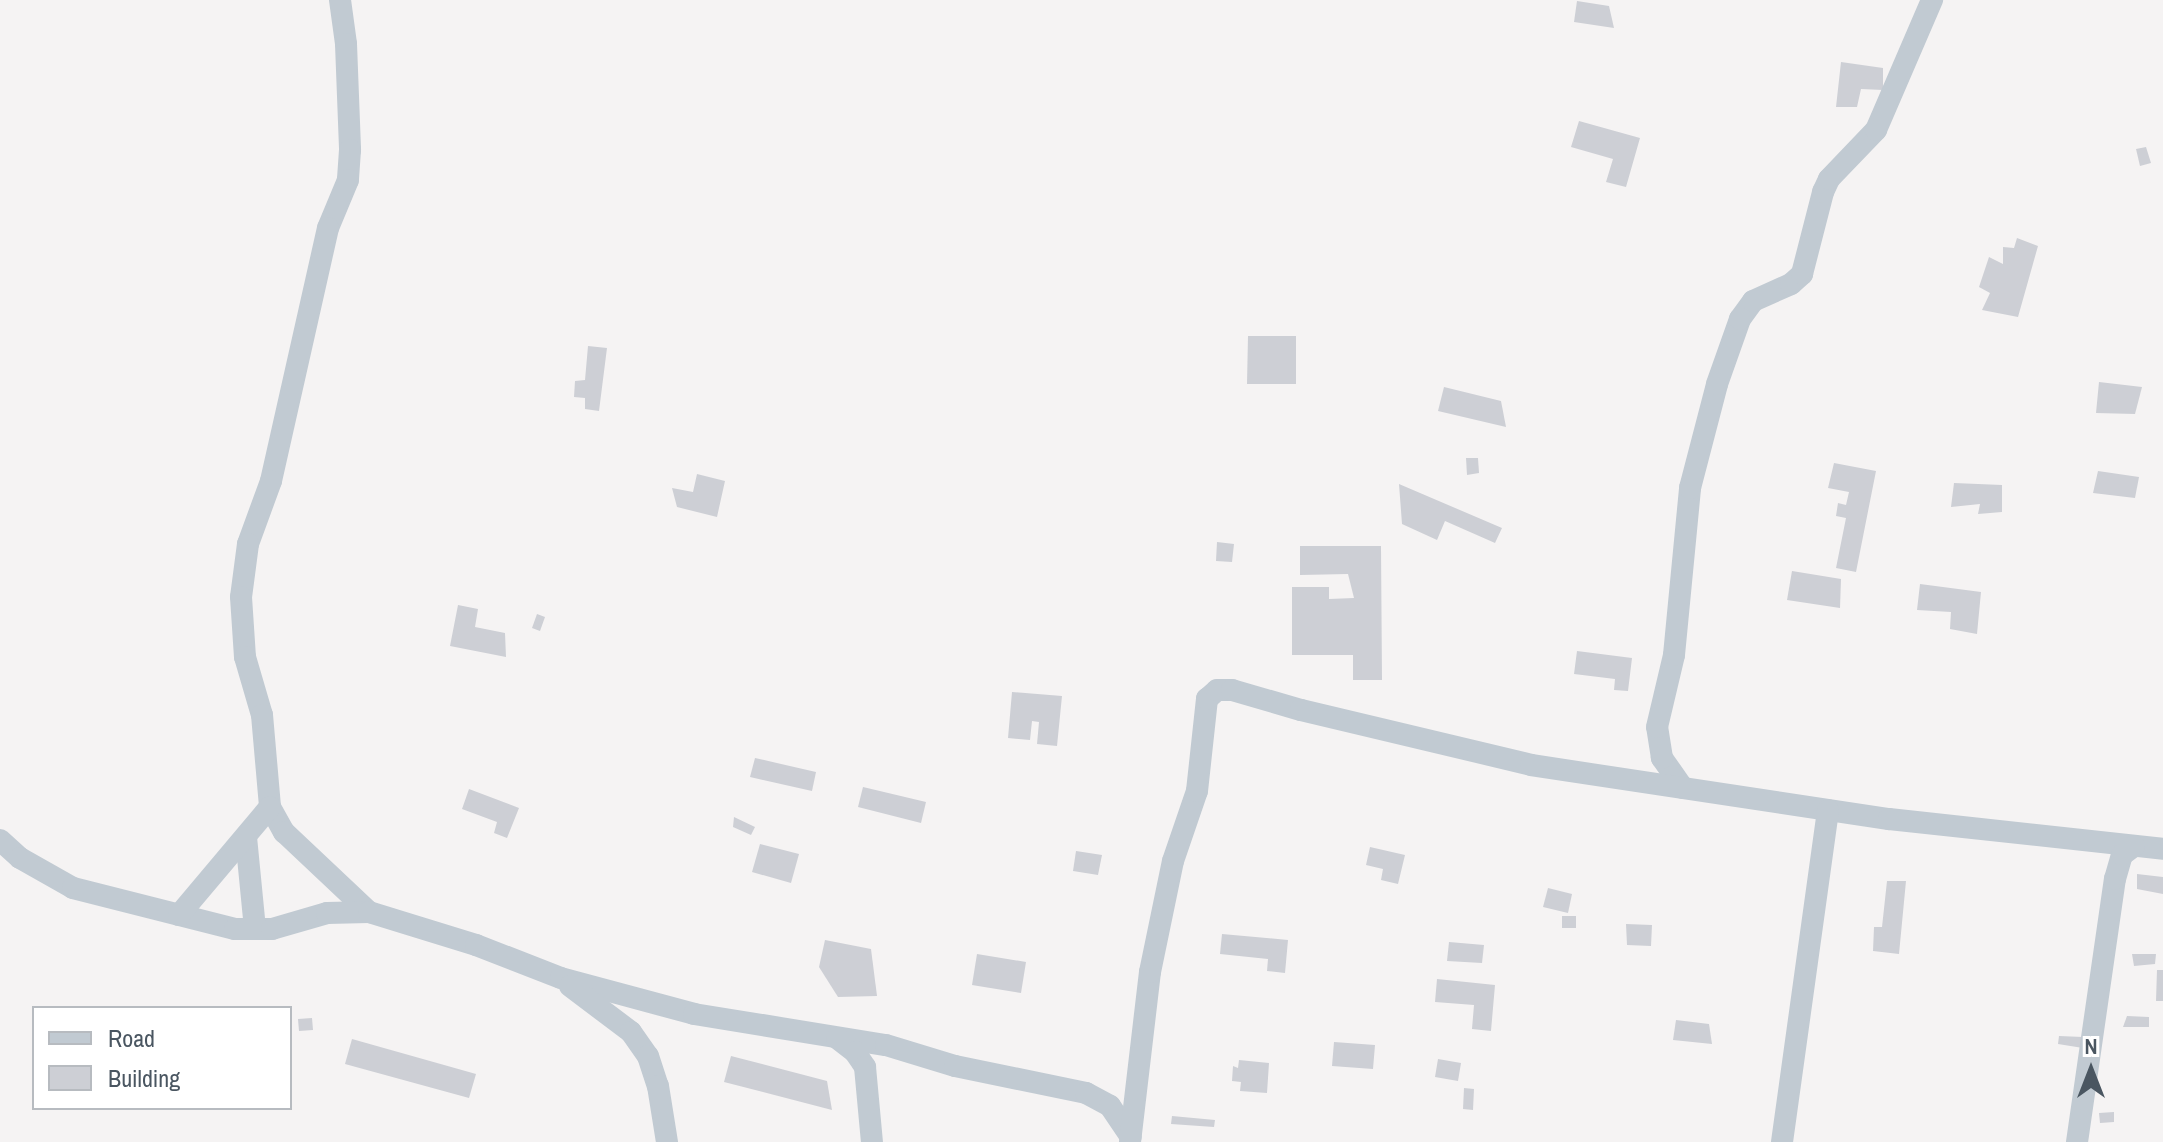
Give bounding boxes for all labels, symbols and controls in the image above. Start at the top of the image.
legend [32,1006,292,1110]
text: Road [108,1022,155,1054]
north arrow [2051,1030,2131,1110]
text: N [2084,1031,2098,1061]
text: Building [108,1062,180,1094]

